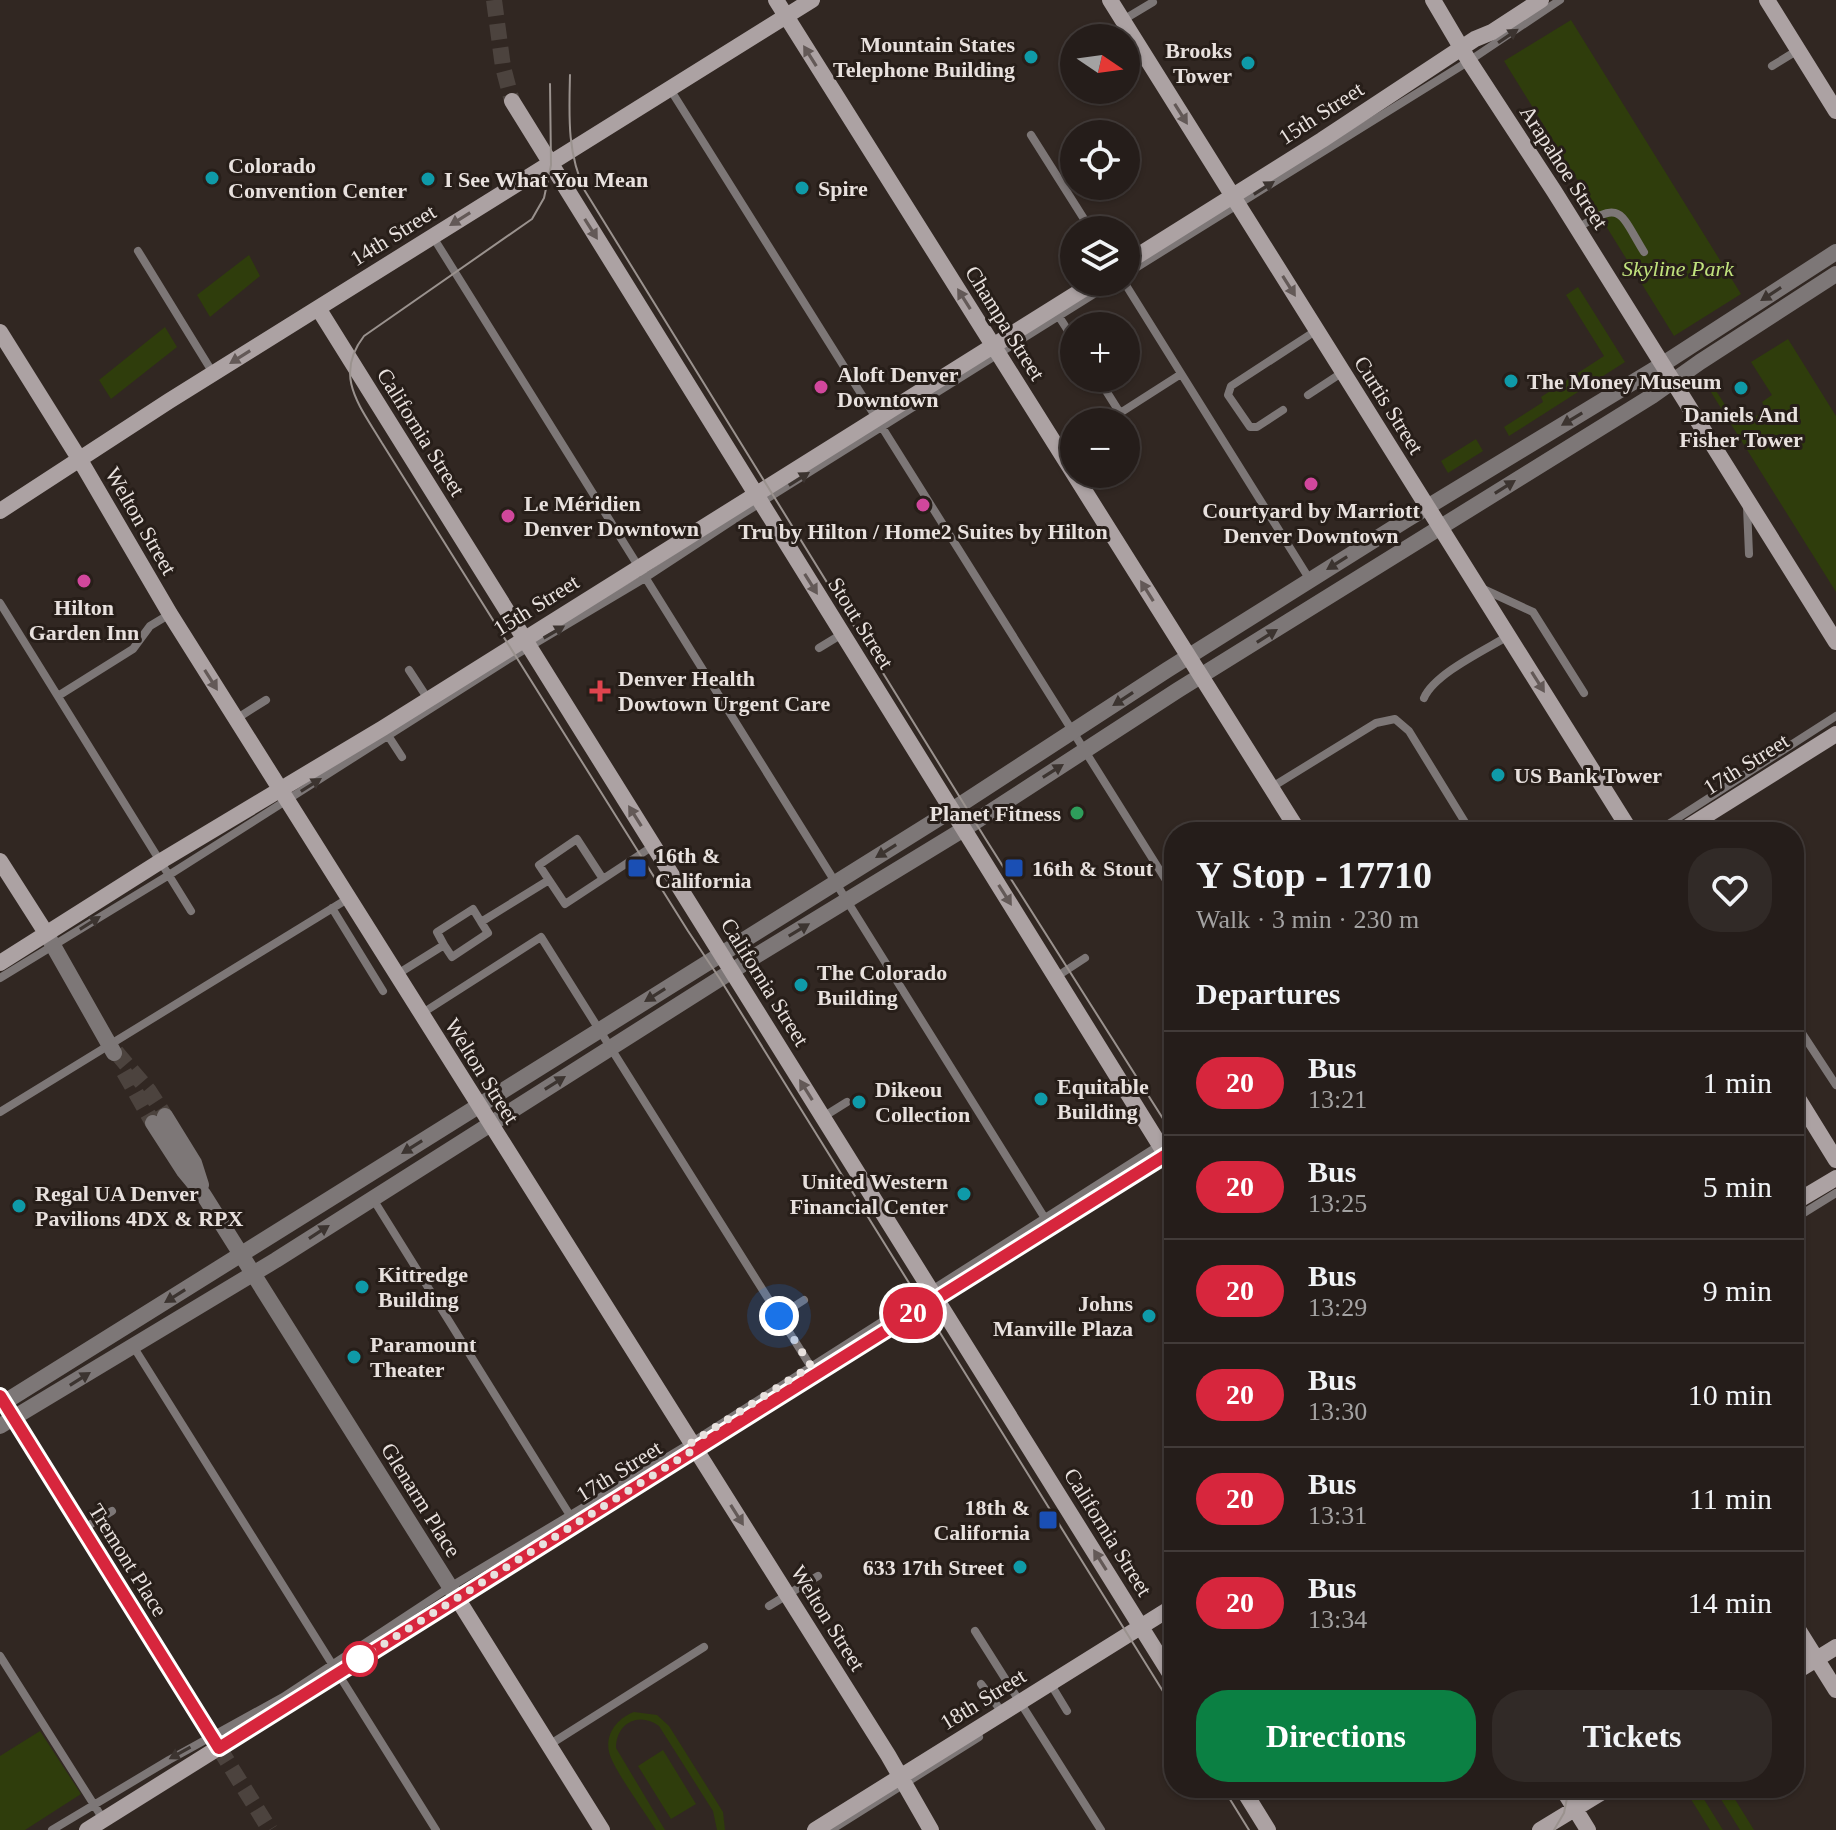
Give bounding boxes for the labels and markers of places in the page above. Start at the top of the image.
place label: Mountain States Telephone Building [833,32,1015,82]
place label: Brooks Tower [1165,38,1232,88]
marker: Mountain States Telephone Building [1022,48,1040,66]
marker: Brooks Tower [1239,54,1257,72]
place label: Colorado Convention Center [228,153,407,203]
place label: I See What You Mean [444,167,648,192]
marker: Colorado Convention Center [203,169,221,187]
marker: I See What You Mean [419,170,437,188]
place label: Spire [818,176,868,201]
marker: Spire [793,179,811,197]
place label: Aloft Denver Downtown [837,362,959,412]
place label: The Money Museum [1527,369,1721,394]
marker: The Money Museum [1502,372,1520,390]
marker: Aloft Denver Downtown [812,378,830,396]
marker: Daniels And Fisher Tower [1732,379,1750,397]
place label: Daniels And Fisher Tower [1679,402,1803,452]
marker: Courtyard by Marriott Denver Downtown [1302,475,1320,493]
place label: Le Méridien Denver Downtown [524,491,699,541]
marker: Tru by Hilton / Home2 Suites by Hilton [914,496,932,514]
place label: Courtyard by Marriott Denver Downtown [1202,498,1420,548]
marker: Le Méridien Denver Downtown [499,507,517,525]
place label: Tru by Hilton / Home2 Suites by Hilton [738,519,1108,544]
marker: Hilton Garden Inn [75,572,93,590]
place label: Hilton Garden Inn [29,595,139,645]
place label: Denver Health Dowtown Urgent Care [618,666,830,716]
marker: Denver Health Dowtown Urgent Care [589,680,611,702]
place label: US Bank Tower [1514,763,1662,788]
marker: US Bank Tower [1489,766,1507,784]
place label: Planet Fitness [930,801,1061,826]
marker: Planet Fitness [1068,804,1086,822]
place label: 16th & California [655,843,752,893]
place label: 16th & Stout [1032,856,1154,881]
marker: 16th & California [626,857,648,879]
marker: 16th & Stout [1003,857,1025,879]
place label: The Colorado Building [817,960,947,1010]
marker: The Colorado Building [792,976,810,994]
place label: Equitable Building [1057,1074,1149,1124]
place label: Dikeou Collection [875,1077,970,1127]
marker: Equitable Building [1032,1090,1050,1108]
marker: Dikeou Collection [850,1093,868,1111]
place label: United Western Financial Center [790,1169,948,1219]
place label: Regal UA Denver Pavilions 4DX & RPX [35,1181,244,1231]
marker: United Western Financial Center [955,1185,973,1203]
marker: Regal UA Denver Pavilions 4DX & RPX [10,1197,28,1215]
place label: Kittredge Building [378,1262,468,1312]
marker: Kittredge Building [353,1278,371,1296]
place label: Johns Manville Plaza [993,1291,1133,1341]
marker: Johns Manville Plaza [1140,1307,1158,1325]
place label: Paramount Theater [370,1332,477,1382]
marker: Paramount Theater [345,1348,363,1366]
place label: 18th & California [933,1495,1030,1545]
marker: 18th & California [1037,1509,1059,1531]
place label: 633 17th Street [863,1555,1005,1580]
marker: 633 17th Street [1011,1558,1029,1576]
unlabelled marker [343,1642,377,1676]

